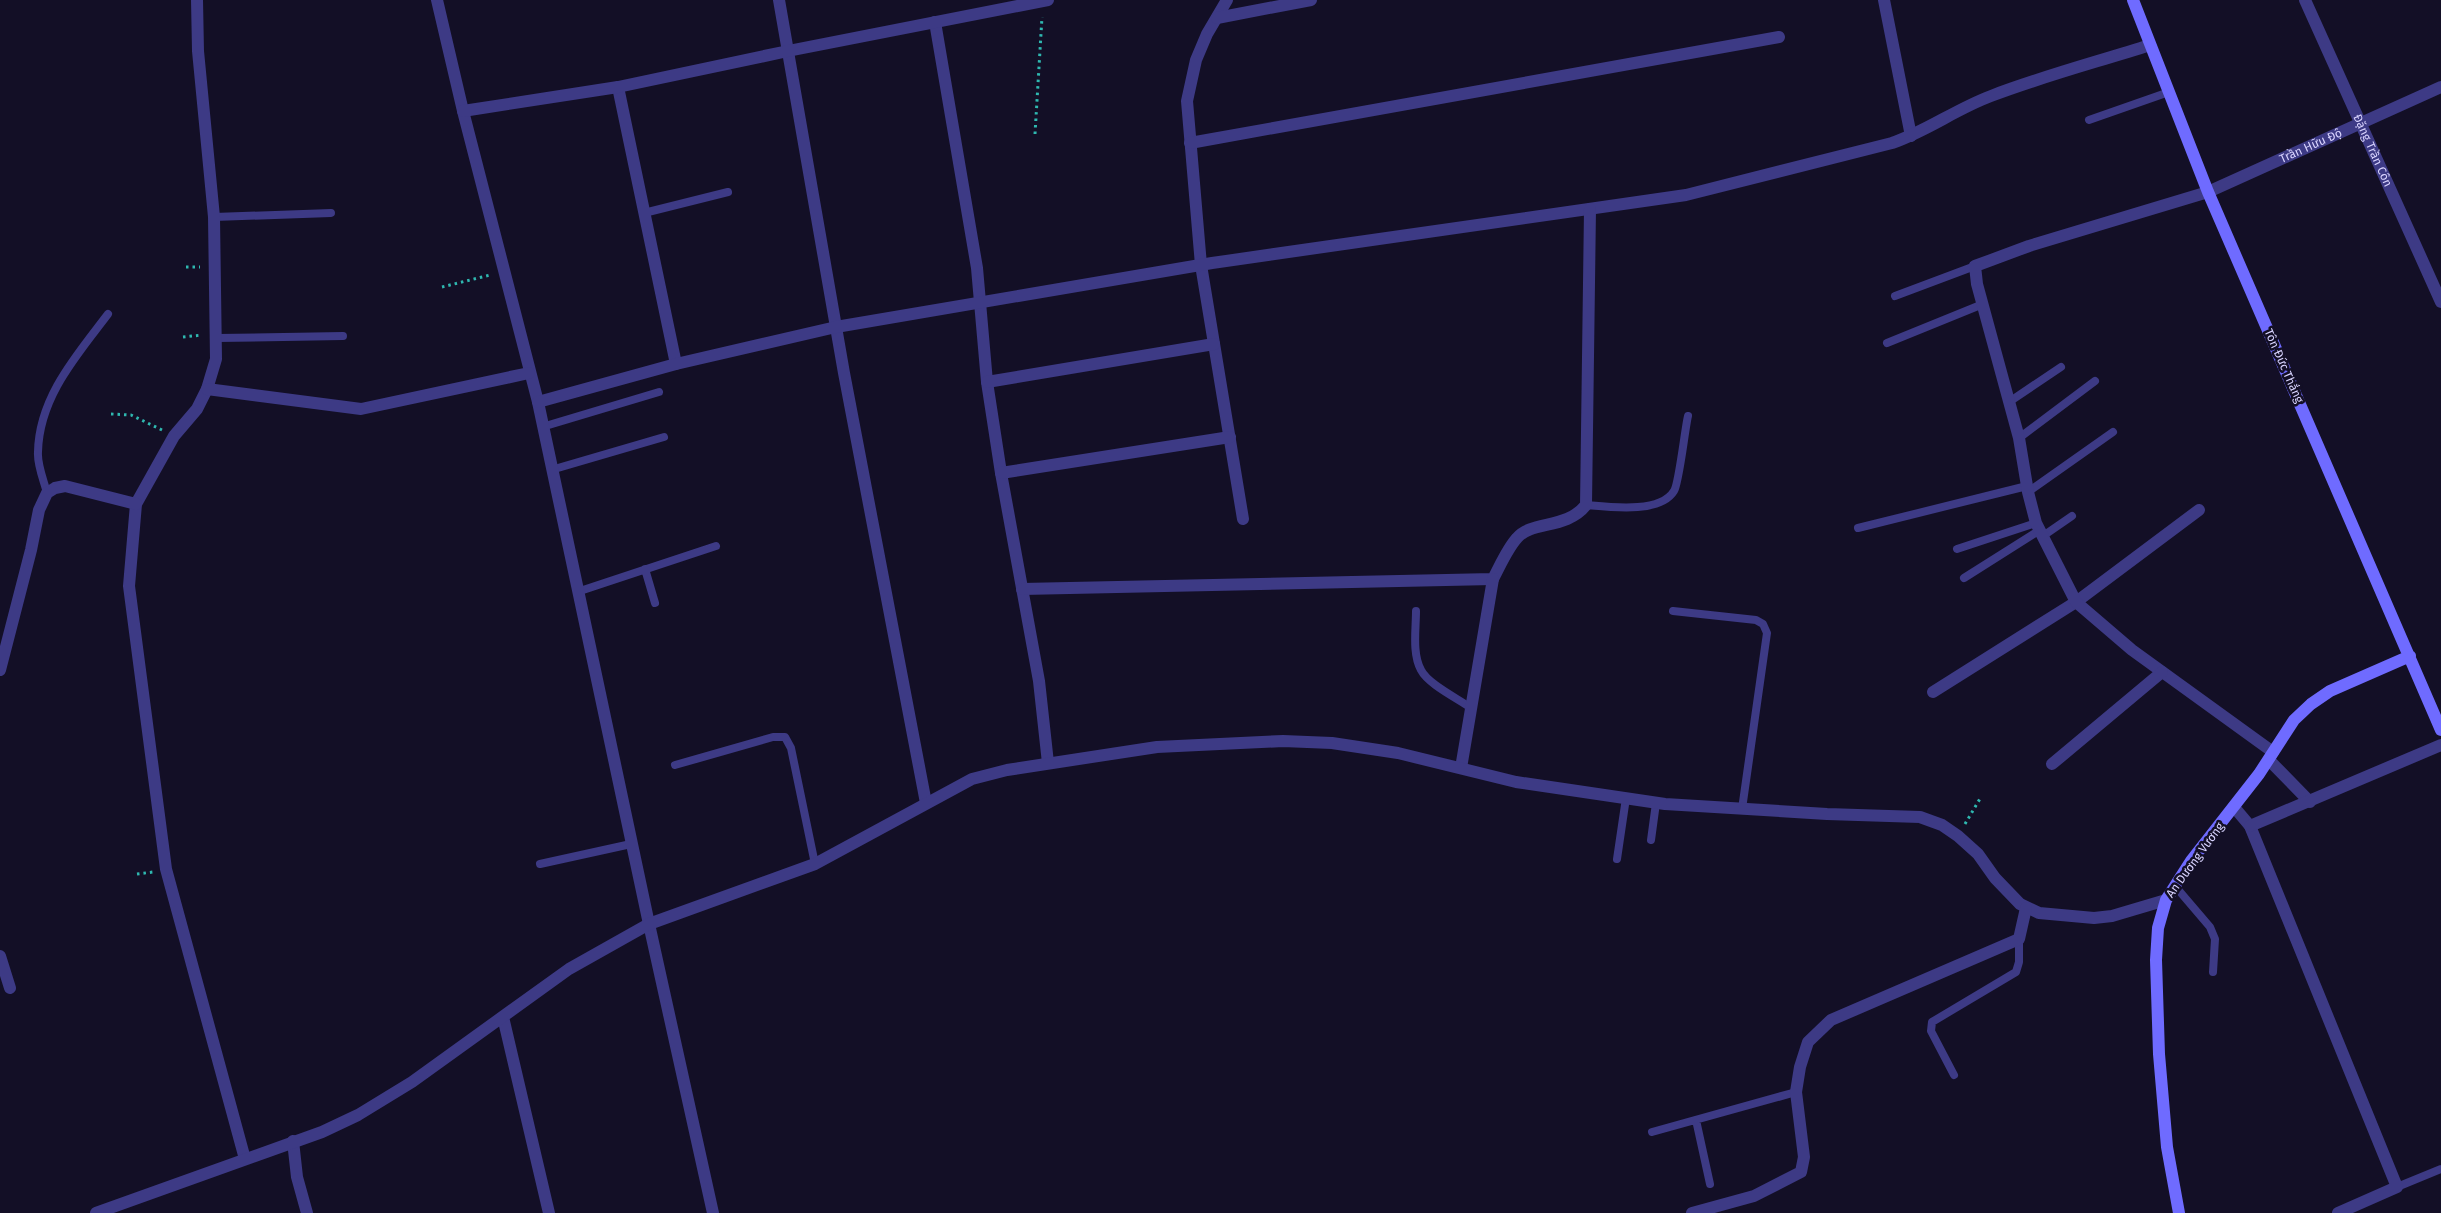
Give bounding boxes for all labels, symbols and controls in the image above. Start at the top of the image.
street label: Đặng Trần Côn [2350,112,2395,189]
street label: Trần Hữu Độ [2277,126,2344,166]
street label: Tôn Đức Thắng [2261,326,2309,406]
street label: An Dương Vương [2163,819,2227,900]

